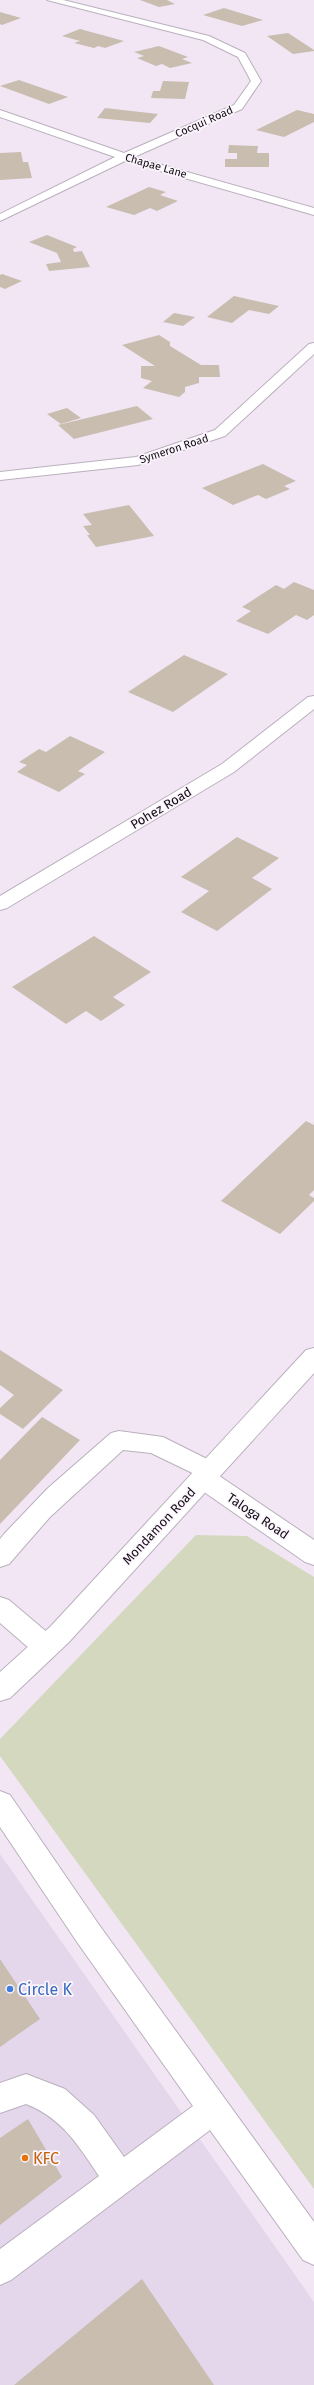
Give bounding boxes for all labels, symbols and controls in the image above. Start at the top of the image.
street label: Cocqui Road [173,104,235,140]
street label: Chapae Lane [124,151,188,181]
street label: Symeron Road [138,432,210,466]
street label: Pohez Road [128,784,194,832]
street label: Mondamon Road [119,1484,199,1568]
street label: Taloga Road [224,1490,292,1542]
place label: Circle K [18,1980,72,1999]
marker: Circle K [5,1984,15,1994]
place label: KFC [33,2149,59,2168]
marker: KFC [20,2153,30,2163]

